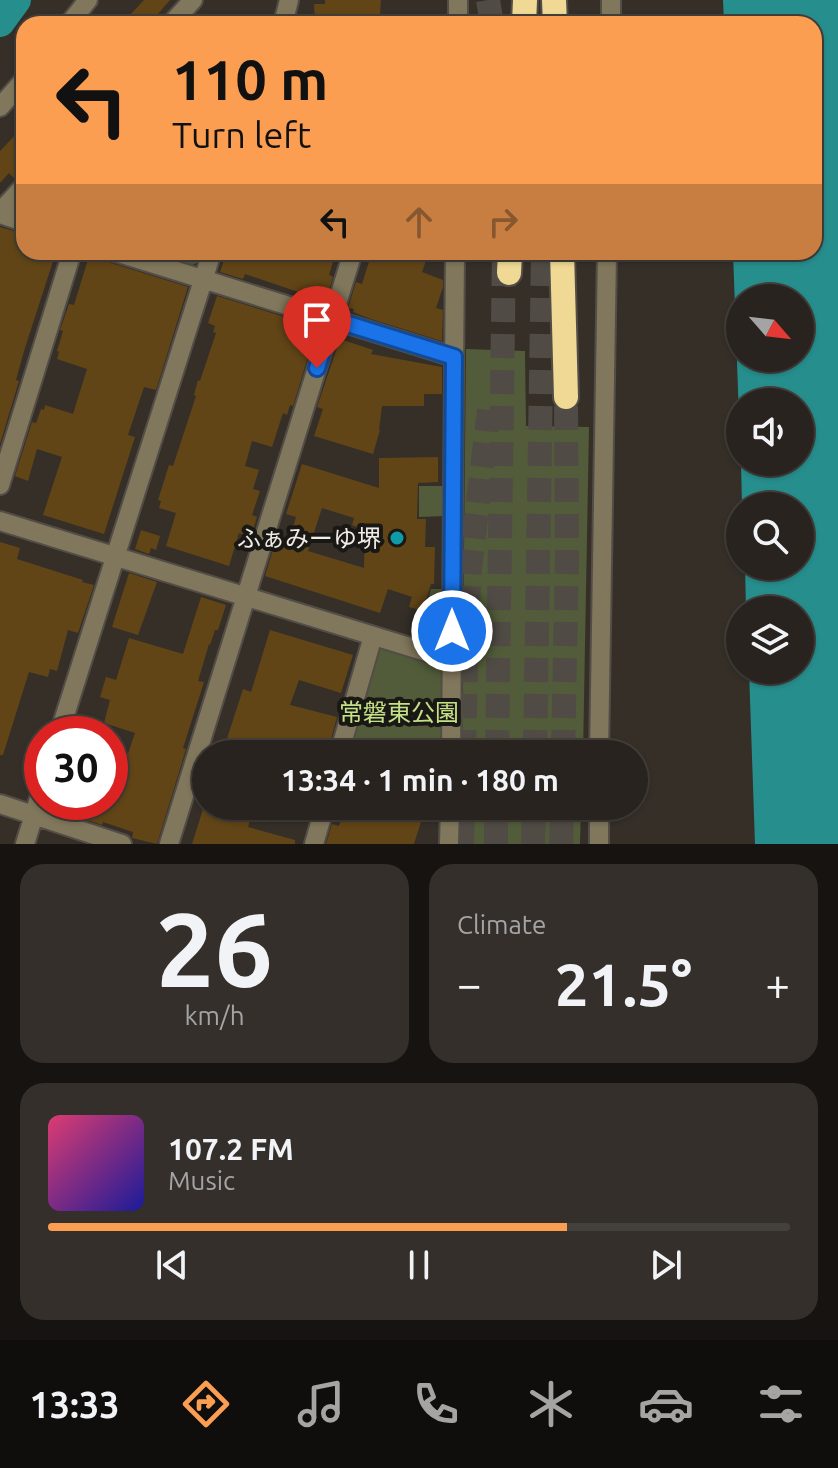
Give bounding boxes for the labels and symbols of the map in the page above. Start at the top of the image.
north arrow [726,284,814,372]
pin [283,286,351,368]
place label: ふぁみーゆ堺 [237,525,381,552]
marker: ふぁみーゆ堺 [388,529,406,547]
position arrow [410,589,494,673]
park label: 常磐東公園 [339,699,459,726]
speed limit sign: 30 [24,716,128,820]

